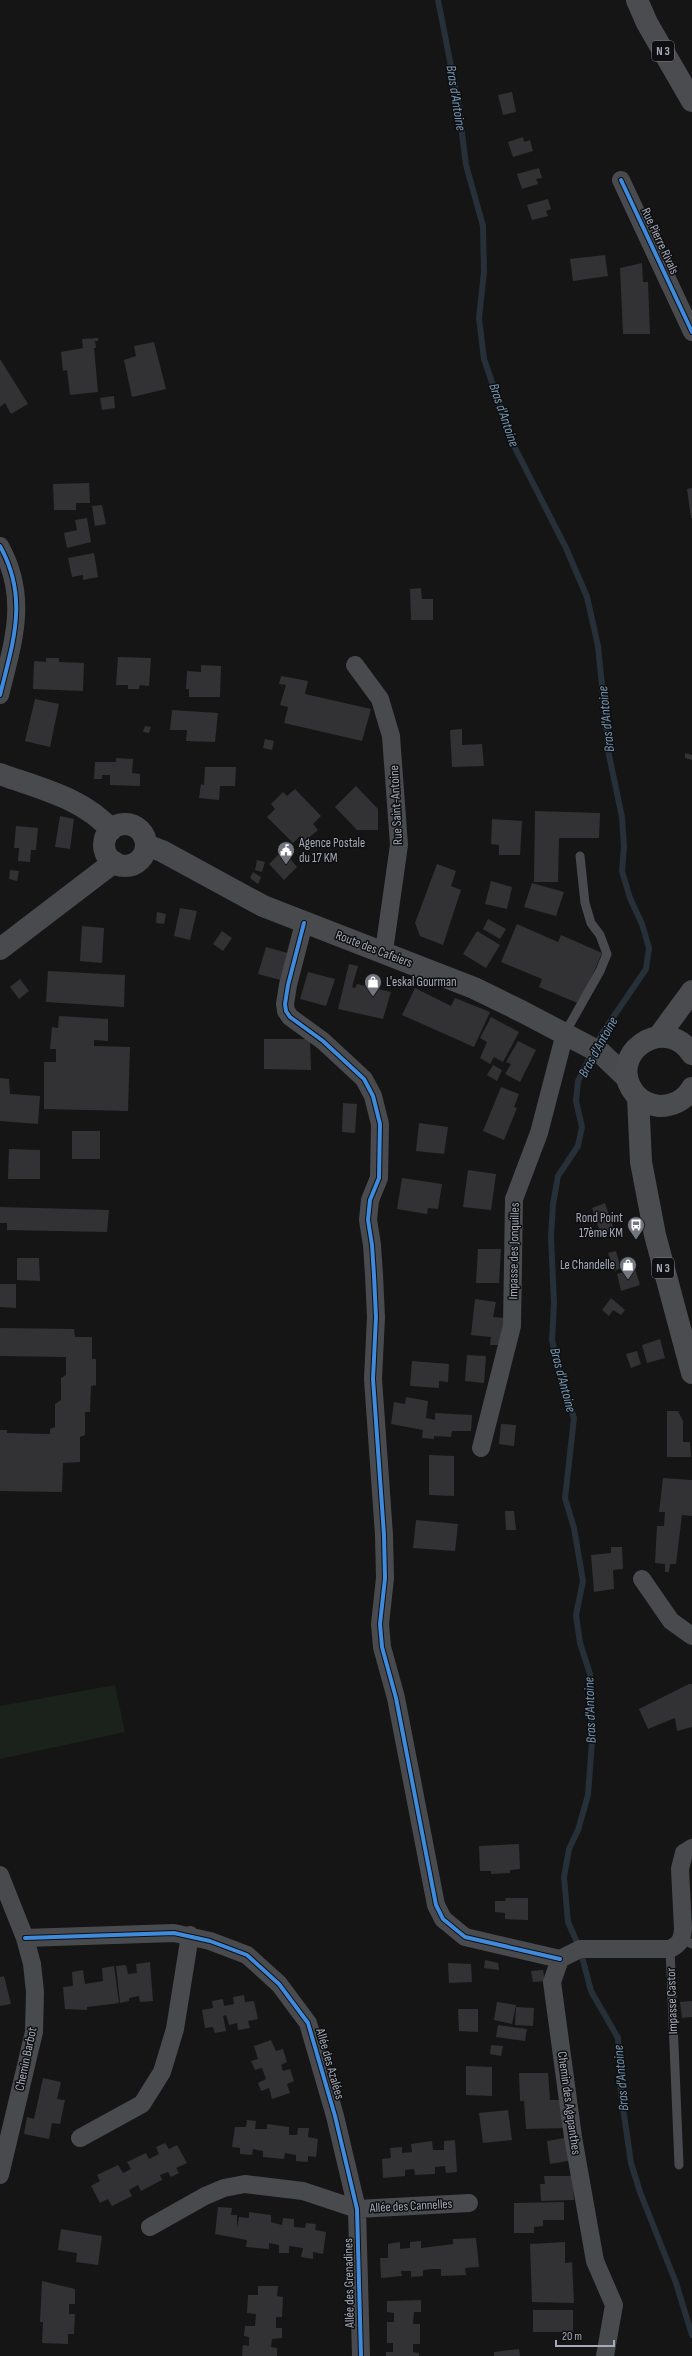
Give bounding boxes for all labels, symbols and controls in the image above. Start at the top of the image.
road number: N 3 [652,41,674,61]
water label: Bras d'Antoine [442,64,470,133]
street label: Rue Pierre Rivals [638,205,683,277]
water label: Bras d'Antoine [485,381,523,450]
water label: Bras d'Antoine [594,685,618,753]
street label: Rue Saint-Antoine [386,765,406,845]
place label: Agence Postale du 17 KM [298,835,365,866]
public building icon: Agence Postale du 17 KM [276,840,296,865]
street label: Route des Cafeiers [333,927,415,971]
shop icon: L'eskal Gourman [363,972,383,997]
place label: L'eskal Gourman [386,974,456,990]
water label: Bras d'Antoine [575,1013,622,1080]
street label: Impasse des Jonquilles [505,1202,523,1300]
place label: Rond Point 17ème KM [576,1210,623,1241]
bus stop icon: Rond Point 17ème KM [626,1215,646,1240]
shop icon: Le Chandelle [618,1255,638,1280]
place label: Le Chandelle [560,1257,615,1273]
road number: N 3 [652,1258,674,1278]
water label: Bras d'Antoine [546,1346,580,1415]
water label: Bras d'Antoine [580,1676,600,1743]
street label: Impasse Castor [663,1967,681,2035]
street label: Chemin Barbot [11,2026,41,2092]
street label: Allée des Azalées [312,2026,348,2102]
water label: Bras d'Antoine [610,2044,632,2112]
street label: Chemin des Agapanthes [554,2050,584,2156]
street label: Allée des Cannelles [368,2196,453,2216]
street label: Allée des Grenadines [340,2238,358,2329]
scale bar [556,2322,614,2348]
text: 20 m [562,2329,582,2344]

